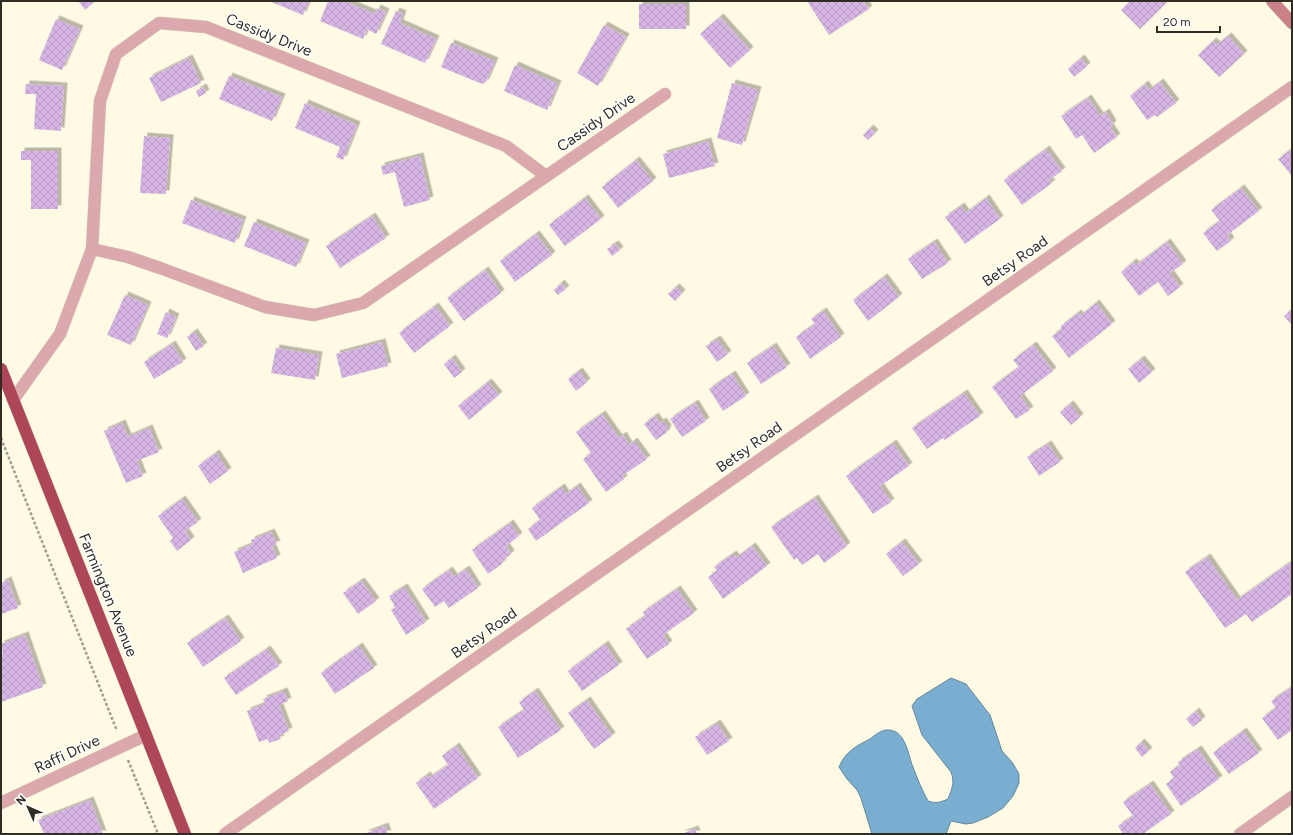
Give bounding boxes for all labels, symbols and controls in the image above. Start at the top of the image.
scale bar [1157,8,1220,34]
street label: Cassidy Drive [223,10,315,60]
text: 20 m [1163,15,1191,29]
street label: Cassidy Drive [554,89,638,155]
street label: Betsy Road [979,232,1051,290]
street label: Betsy Road [713,418,785,476]
street label: Farmington Avenue [75,531,141,659]
street label: Betsy Road [448,604,520,662]
street label: Raffi Drive [31,731,103,777]
north arrow [8,787,48,827]
text: N [14,793,29,808]

